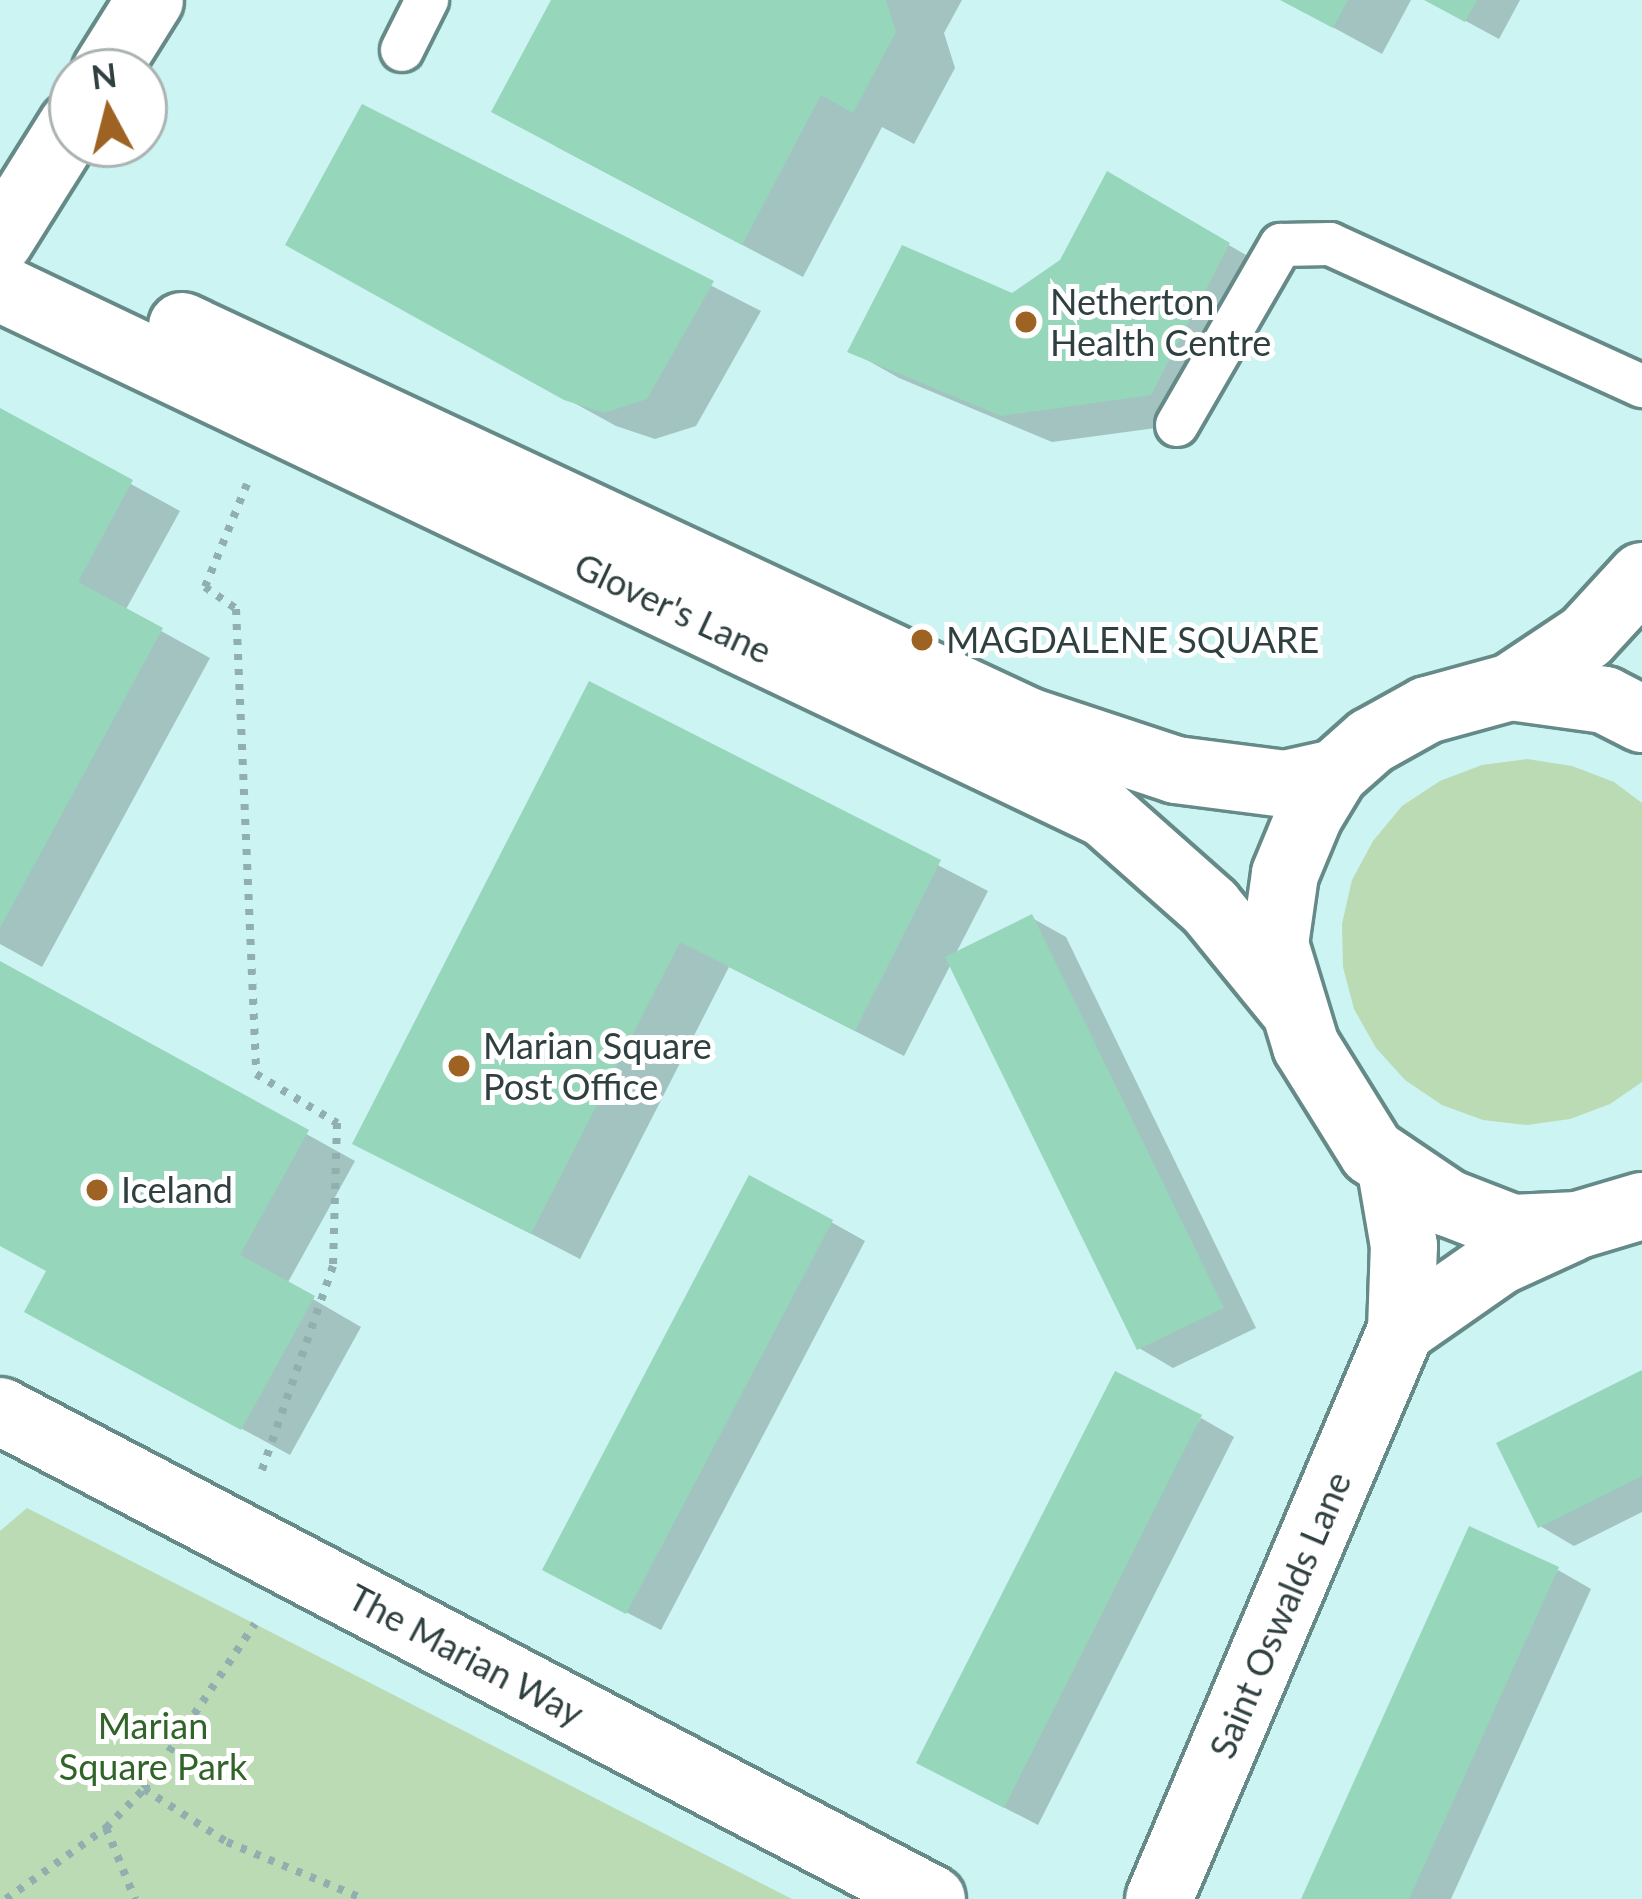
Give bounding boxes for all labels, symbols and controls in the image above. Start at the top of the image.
north arrow [48,48,168,168]
text: N [89,54,119,97]
place label: Netherton Health Centre [1050,279,1271,364]
marker: Netherton Health Centre [1013,309,1039,335]
street label: Glover's Lane [568,544,778,672]
place label: MAGDALENE SQUARE [946,618,1319,662]
marker: MAGDALENE SQUARE [909,627,935,653]
place label: Marian Square Post Office [483,1023,712,1108]
marker: Marian Square Post Office [446,1053,472,1079]
place label: Iceland [121,1168,233,1212]
marker: Iceland [84,1177,110,1203]
street label: Saint Oswalds Lane [1200,1465,1360,1765]
street label: The Marian Way [341,1575,591,1735]
park label: Marian Square Park [59,1703,247,1788]

